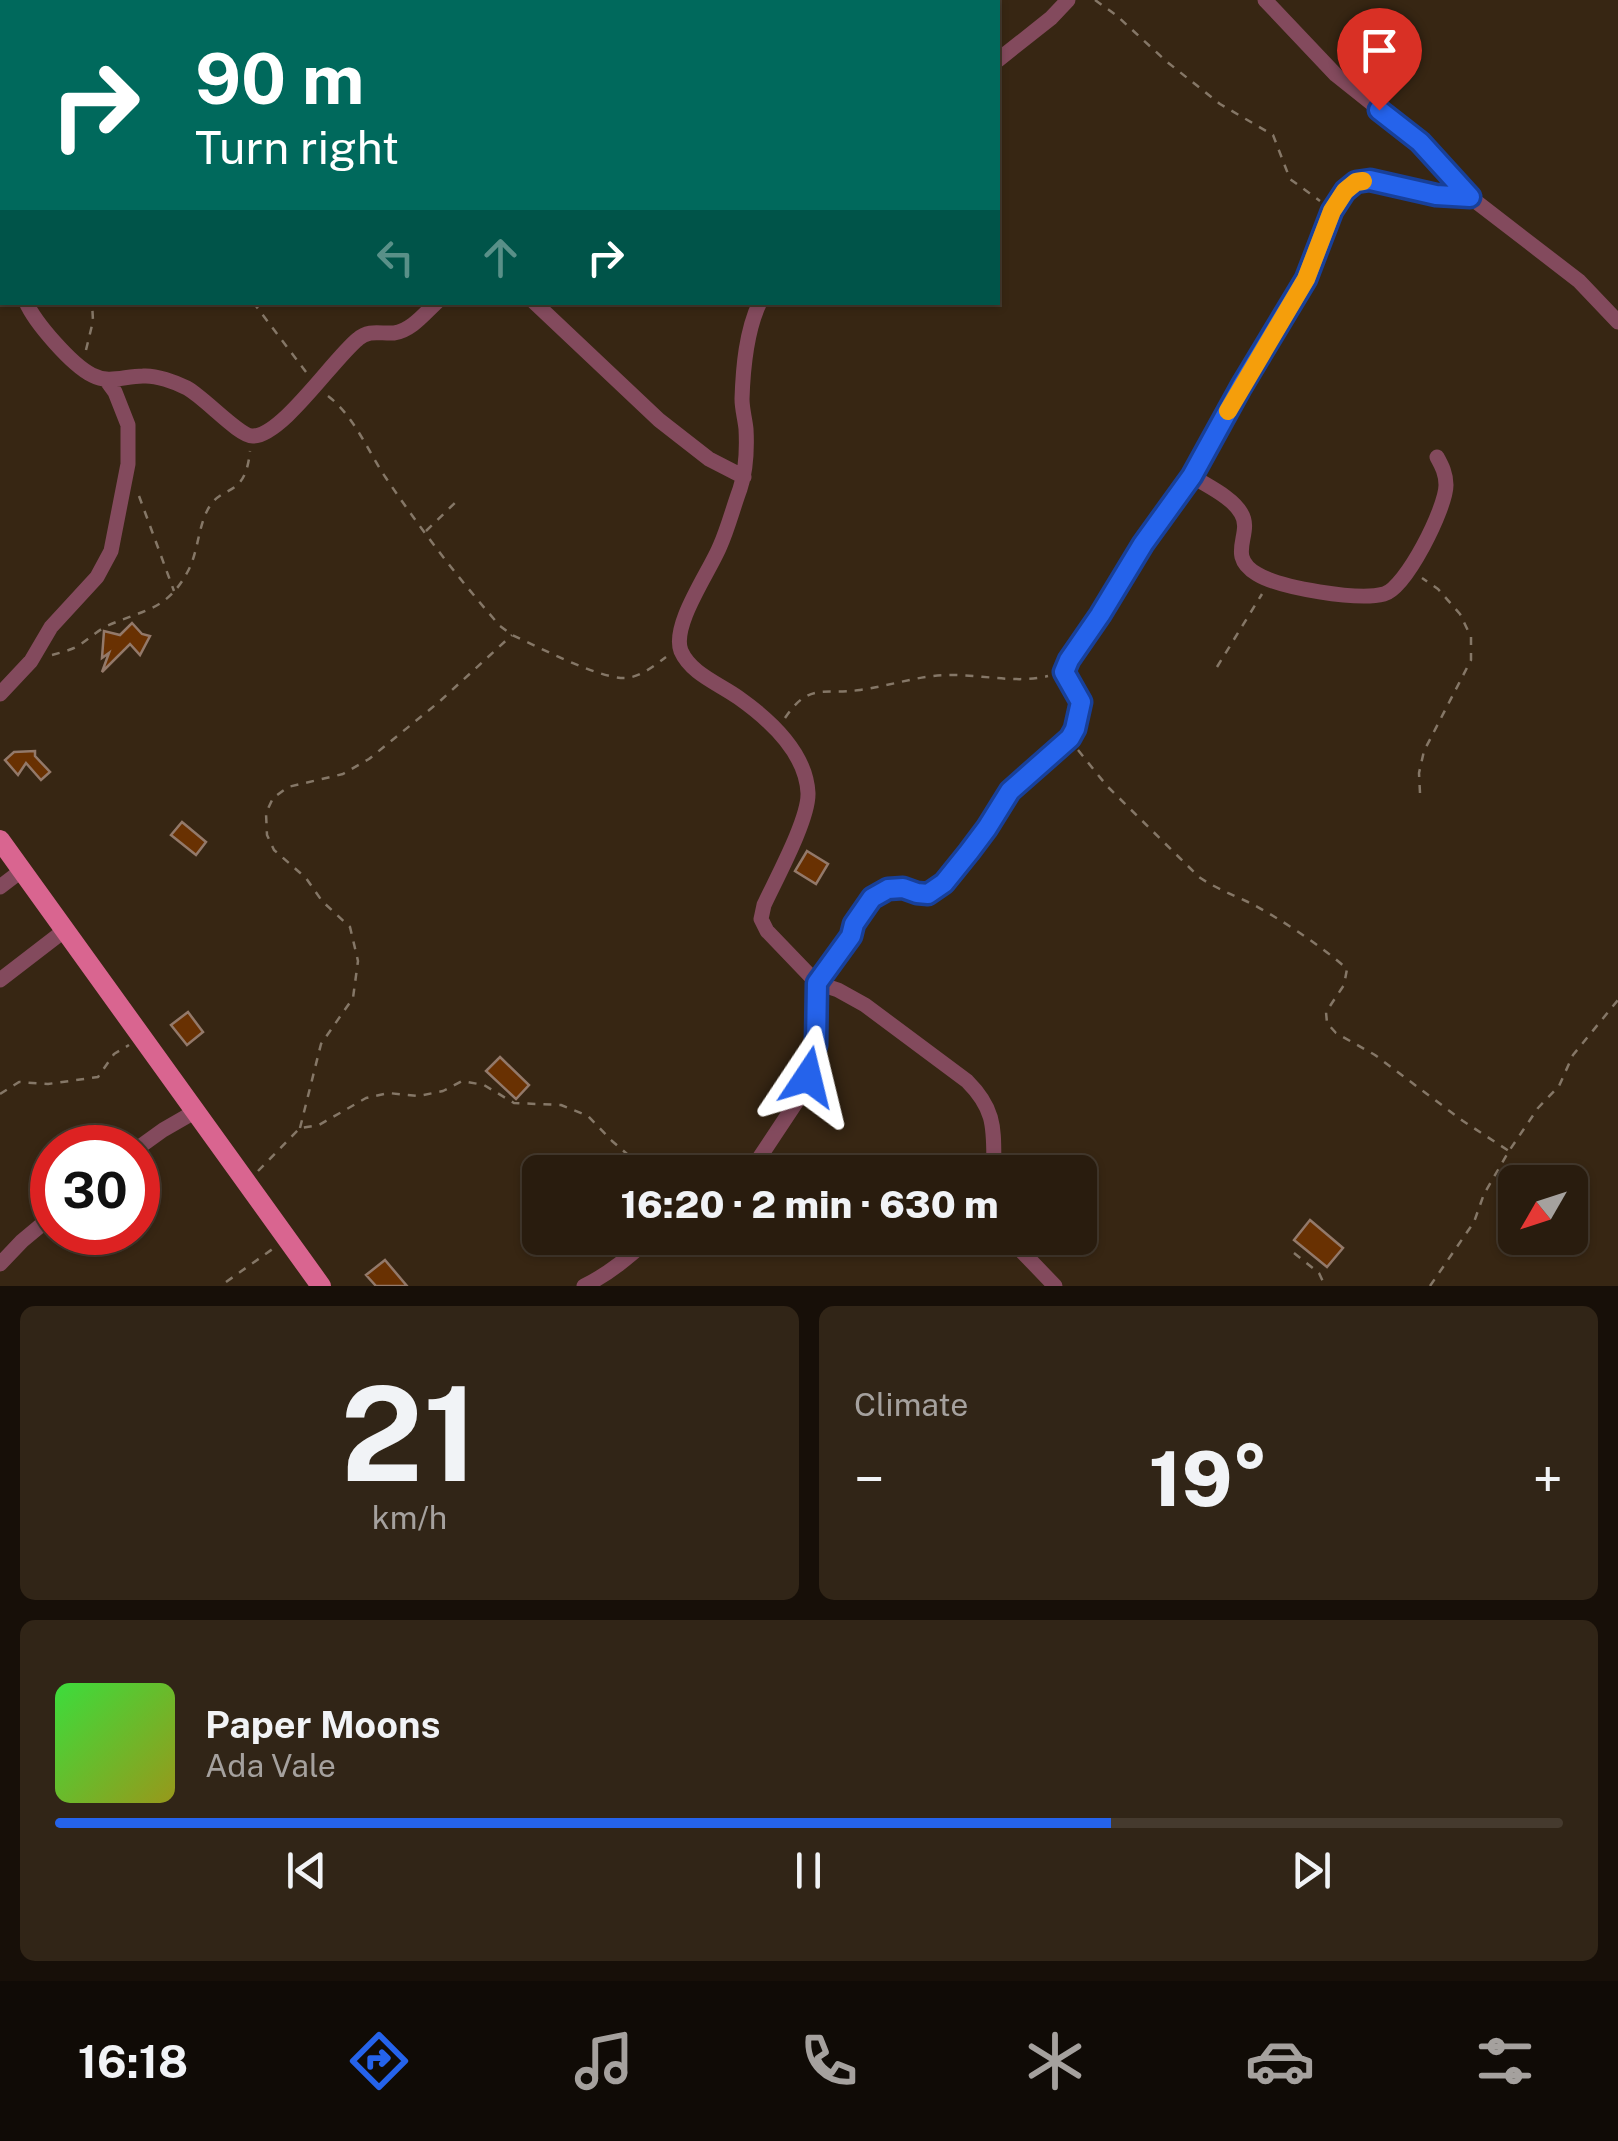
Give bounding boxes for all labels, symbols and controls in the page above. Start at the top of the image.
pin [1337,8,1422,111]
icon: arrive [1352,23,1407,78]
text: 90 m [195,37,365,120]
icon: right [30,40,160,170]
text: Turn right [195,121,399,174]
icon: left [368,230,423,285]
icon: ahead [473,230,528,285]
icon: right [578,230,633,285]
position arrow [756,1025,860,1129]
speed limit sign: 30 [30,1125,160,1255]
north arrow [1498,1165,1588,1255]
map controls [1498,1165,1588,1255]
text: 16:20 · 2 min · 630 m [620,1182,999,1227]
text: 21 [340,1358,479,1510]
text: Climate [854,1386,968,1423]
text: 19° [1149,1435,1268,1523]
text: − [854,1447,885,1511]
text: + [1533,1447,1563,1511]
text: km/h [372,1499,447,1536]
text: Paper Moons [205,1702,440,1747]
text: Ada Vale [205,1747,336,1784]
icon: previous [279,1843,334,1898]
icon: pause [781,1843,836,1898]
icon: next [1284,1843,1339,1898]
icon: directions [344,2026,414,2096]
icon: music [569,2026,639,2096]
icon: phone [794,2026,864,2096]
icon: climate [1020,2026,1090,2096]
icon: car [1245,2026,1315,2096]
icon: filters [1470,2026,1540,2096]
text: 16:18 [78,2035,188,2088]

